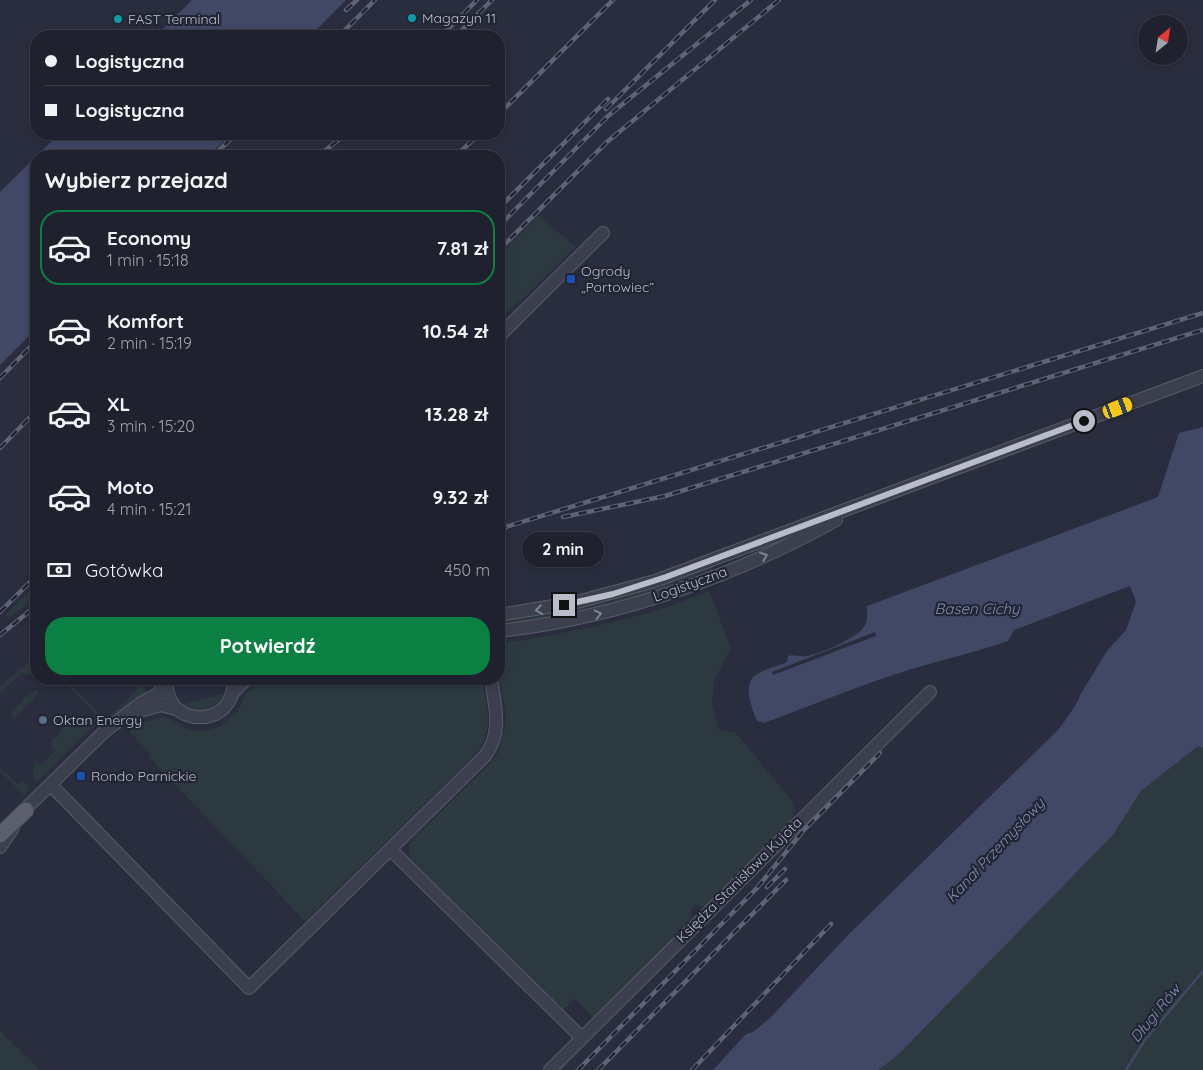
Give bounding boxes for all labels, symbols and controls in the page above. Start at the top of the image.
place label: Magazyn 11 [422,9,496,27]
place label: FAST Terminal [128,10,220,28]
marker: Magazyn 11 [406,12,418,24]
marker: FAST Terminal [112,13,124,25]
north arrow [1138,15,1188,65]
map controls [1138,15,1188,65]
text: Logistyczna [75,49,184,73]
text: Logistyczna [75,98,184,122]
text: Wybierz przejazd [45,166,228,194]
icon: car [47,225,92,270]
text: Economy [107,226,191,250]
text: 7.81 zł [437,236,488,260]
text: 1 min · 15:18 [107,250,189,270]
place label: Ogrody „Portowiec” [581,262,654,296]
marker: Ogrody „Portowiec” [565,273,577,285]
icon: car [47,308,92,353]
text: Komfort [107,309,184,333]
text: 10.54 zł [422,319,488,343]
text: 2 min · 15:19 [107,333,192,353]
icon: car [47,391,92,436]
text: XL [107,392,130,416]
car [1101,396,1134,420]
text: 13.28 zł [425,402,488,426]
route start [1073,410,1095,432]
text: 3 min · 15:20 [107,416,195,436]
icon: car [47,474,92,519]
text: Moto [107,475,154,499]
text: 9.32 zł [433,485,488,509]
text: 4 min · 15:21 [107,499,191,519]
callout: 2 min [523,532,605,568]
text: 2 min [542,539,584,559]
one-way arrow [759,552,768,563]
icon: cash [45,556,73,584]
text: Gotówka [85,558,164,582]
text: 450 m [444,560,490,580]
street label: Logistyczna [651,562,729,606]
route end [553,594,575,616]
water label: Basen Cichy [935,599,1021,618]
one-way arrow [534,604,543,614]
one-way arrow [594,609,603,620]
button: Potwierdź [45,617,490,675]
place label: Oktan Energy [53,711,142,729]
marker: Oktan Energy [37,714,49,726]
place label: Rondo Parnickie [91,767,197,785]
marker: Rondo Parnickie [75,770,87,782]
water label: Kanał Przemysłowy [942,793,1049,906]
street label: Księdza Stanisława Kujota [672,813,806,947]
water label: Długi Rów [1126,979,1185,1046]

